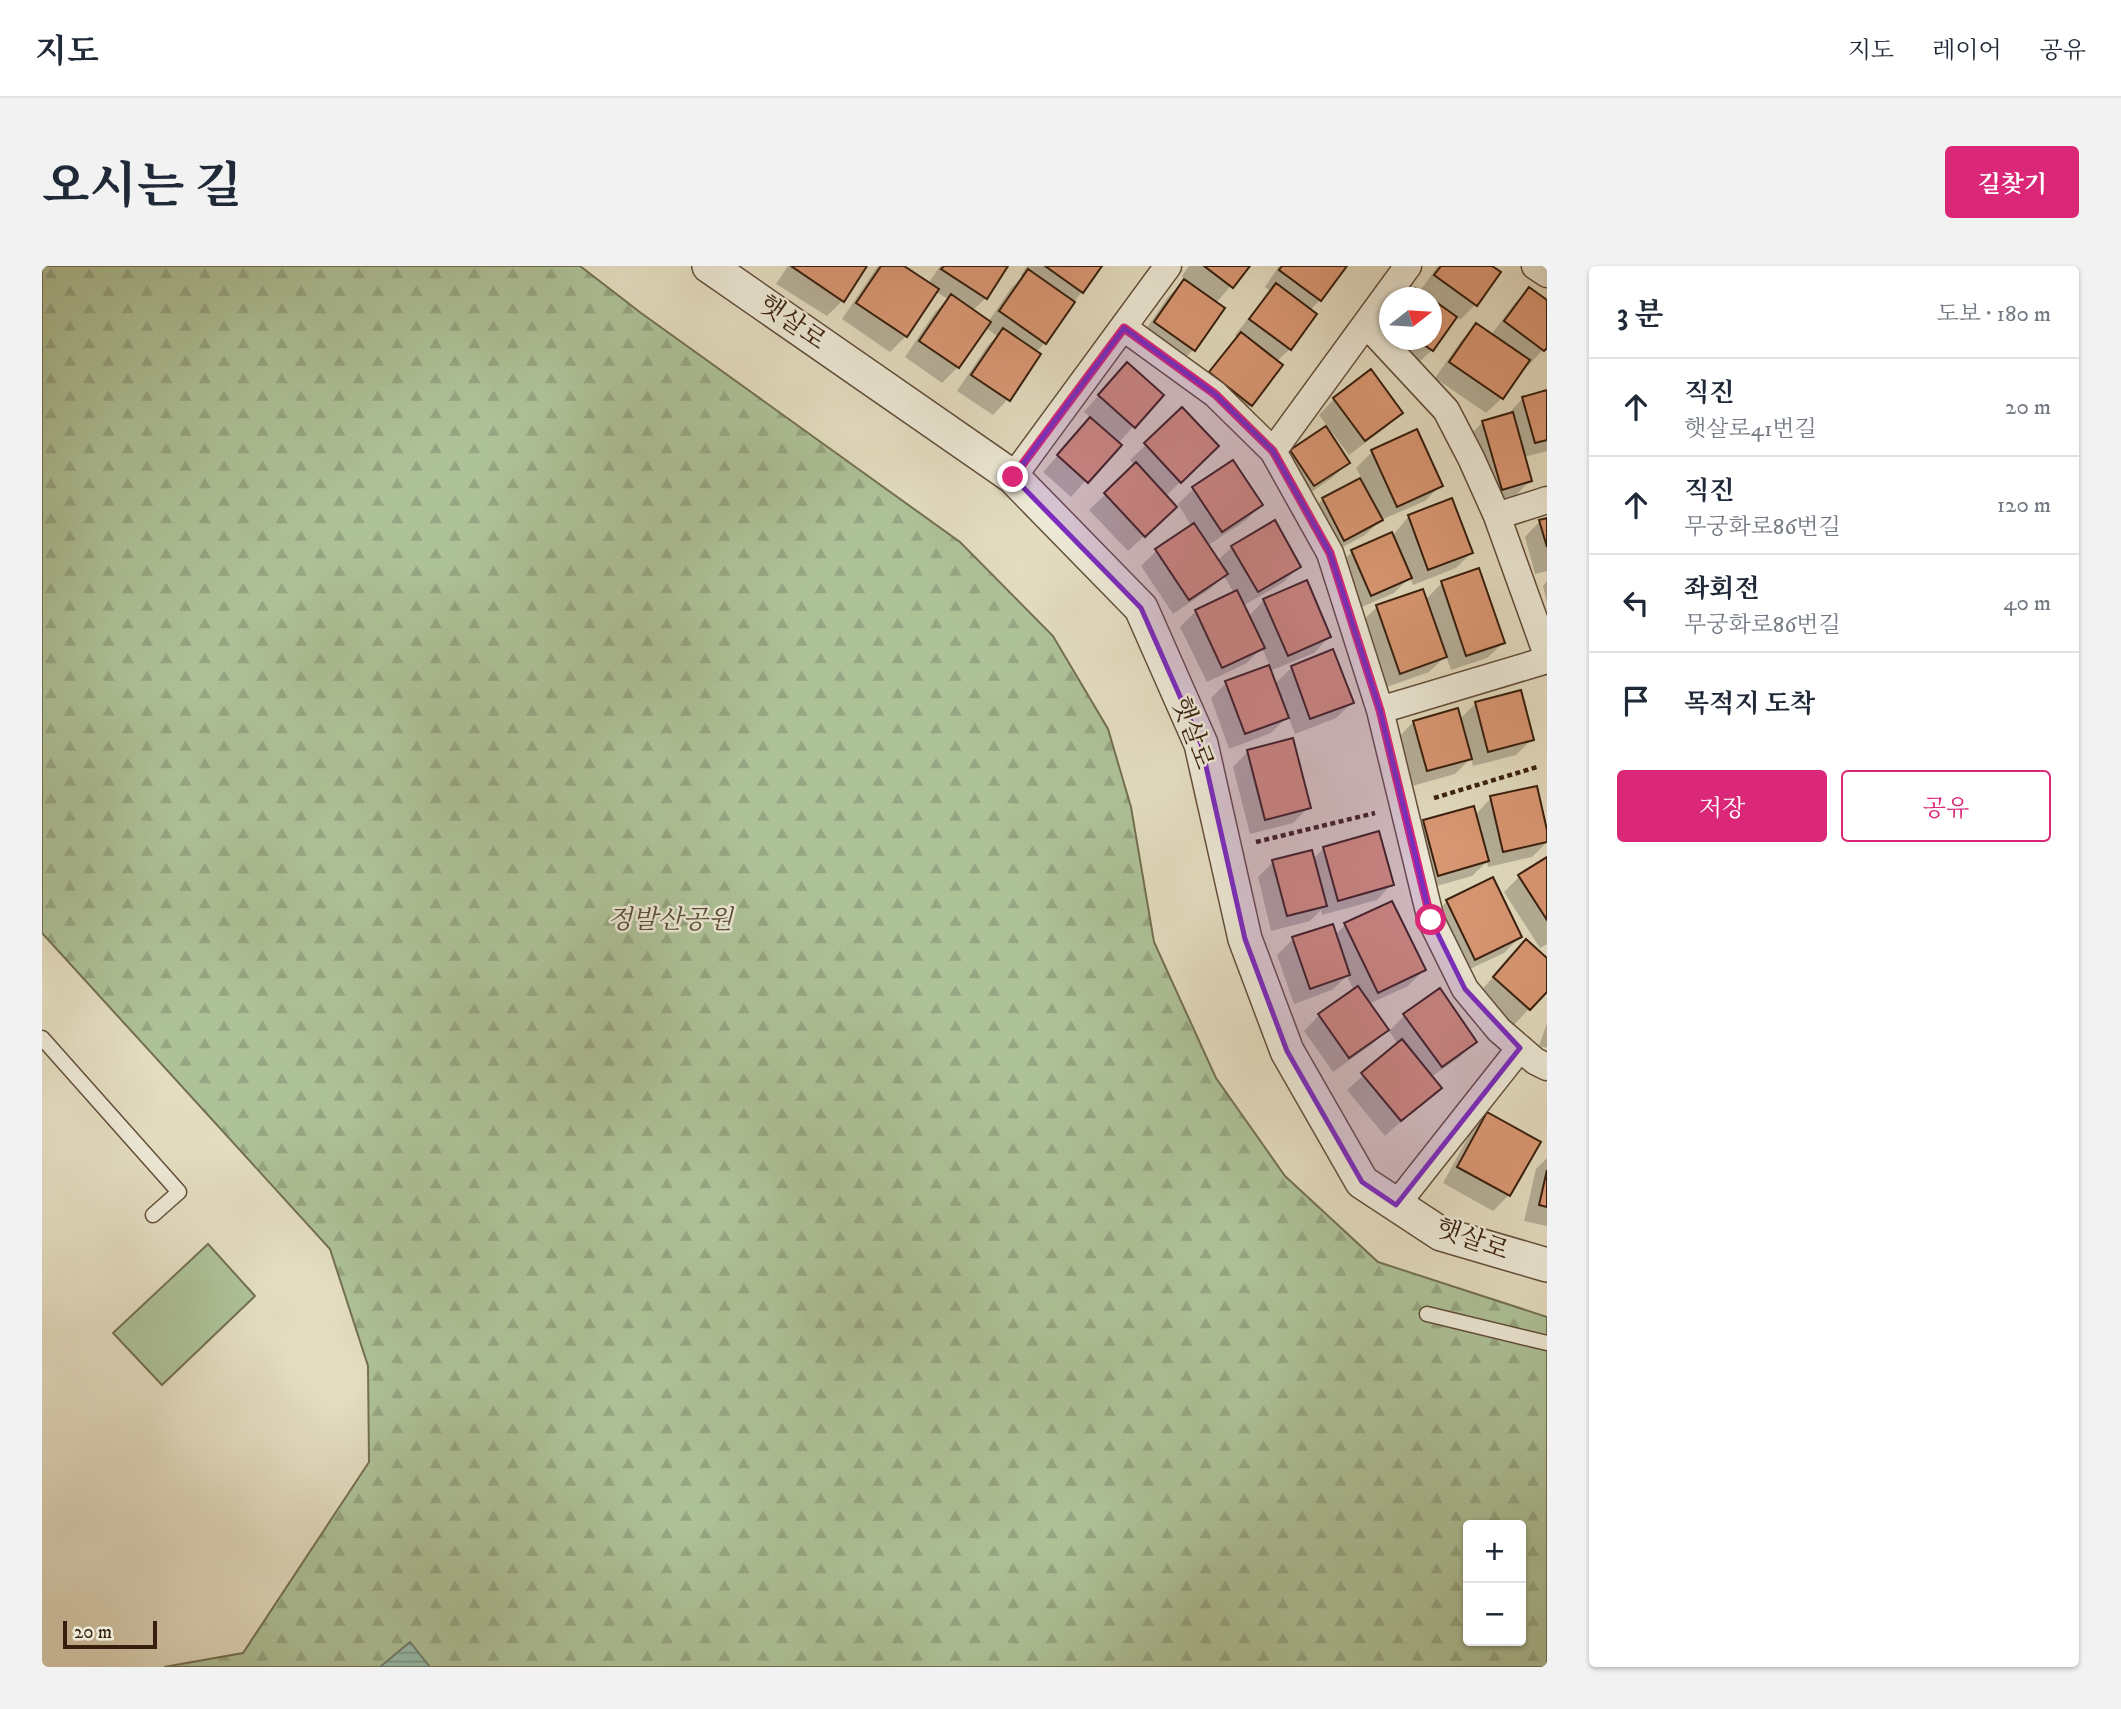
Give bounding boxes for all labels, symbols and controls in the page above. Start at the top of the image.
text: 지도 [35,32,99,73]
text: 지도 [1848,36,1894,66]
text: 레이어 [1932,36,2002,66]
text: 공유 [2040,36,2086,66]
button: 길찾기 [1945,146,2079,218]
text: 오시는 길 [42,157,242,219]
north arrow [1379,287,1442,350]
street label: 햇살로 [752,288,832,358]
text: 3 분 [1617,297,1664,334]
text: 도보 · 180 m [1937,300,2051,329]
text: 직진 [1684,377,1734,410]
icon: ahead [1617,388,1655,426]
text: 20 m [2005,393,2051,422]
text: 햇살로41번길 [1684,415,1817,444]
route end [997,461,1028,492]
text: 직진 [1684,475,1734,508]
icon: ahead [1617,486,1655,524]
text: 120 m [1997,491,2051,520]
text: 무궁화로86번길 [1684,513,1841,542]
text: 좌회전 [1684,573,1759,606]
icon: left [1617,584,1655,622]
text: 40 m [2003,589,2051,618]
text: 무궁화로86번길 [1684,611,1841,640]
icon: arrive [1617,682,1655,720]
text: 목적지 도착 [1684,688,1815,721]
street label: 햇살로 [1164,692,1220,774]
button: 저장 [1617,770,1827,842]
button: 공유 [1841,770,2051,842]
park label: 정발산공원 [607,904,735,937]
route start [1415,904,1446,935]
street label: 햇살로 [1431,1212,1513,1268]
map controls [1463,1520,1526,1646]
button: + [1463,1520,1526,1583]
button: − [1463,1583,1526,1646]
scale bar [63,1618,158,1650]
text: 20 m [74,1621,112,1644]

